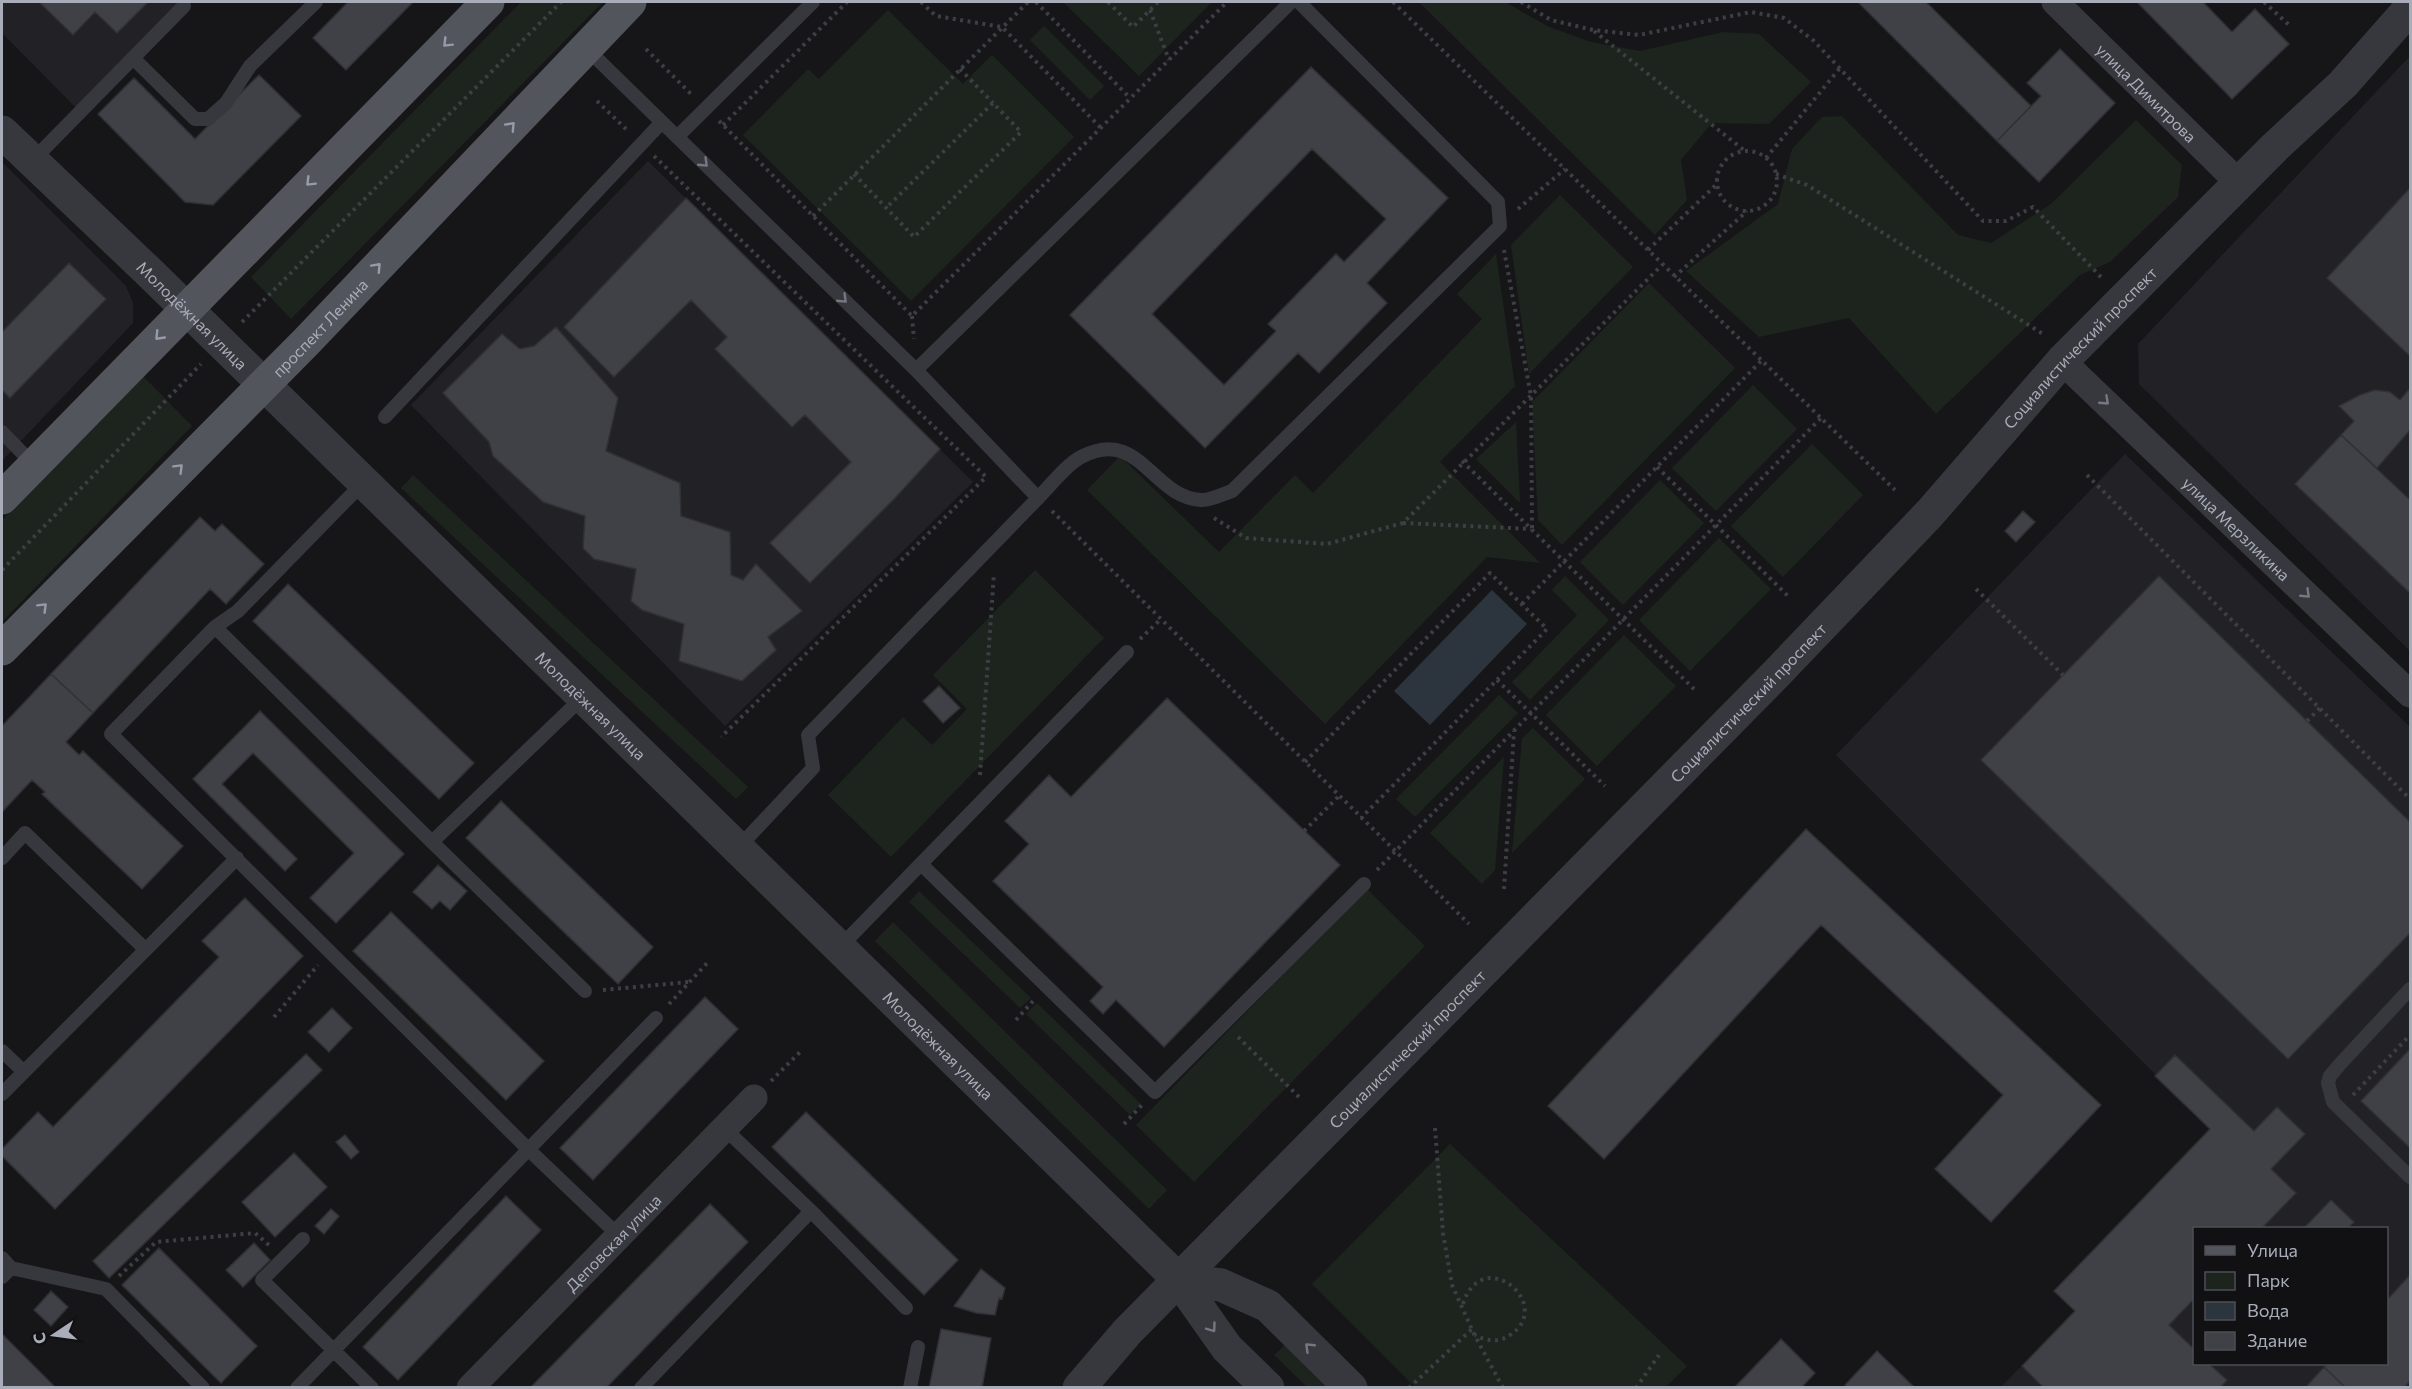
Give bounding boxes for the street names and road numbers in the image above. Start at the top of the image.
street label: улица Димитрова [2093,39,2201,146]
street label: Молодёжная улица [133,257,252,373]
street label: Социалистический проспект [1999,262,2160,432]
street label: проспект Ленина [268,274,371,380]
street label: улица Мерзликина [2179,473,2294,584]
street label: Социалистический проспект [1666,618,1830,786]
street label: Молодёжная улица [532,647,650,763]
street label: Социалистический проспект [1324,965,1489,1132]
street label: Молодёжная улица [880,987,998,1103]
street label: Деповская улица [561,1190,664,1295]

